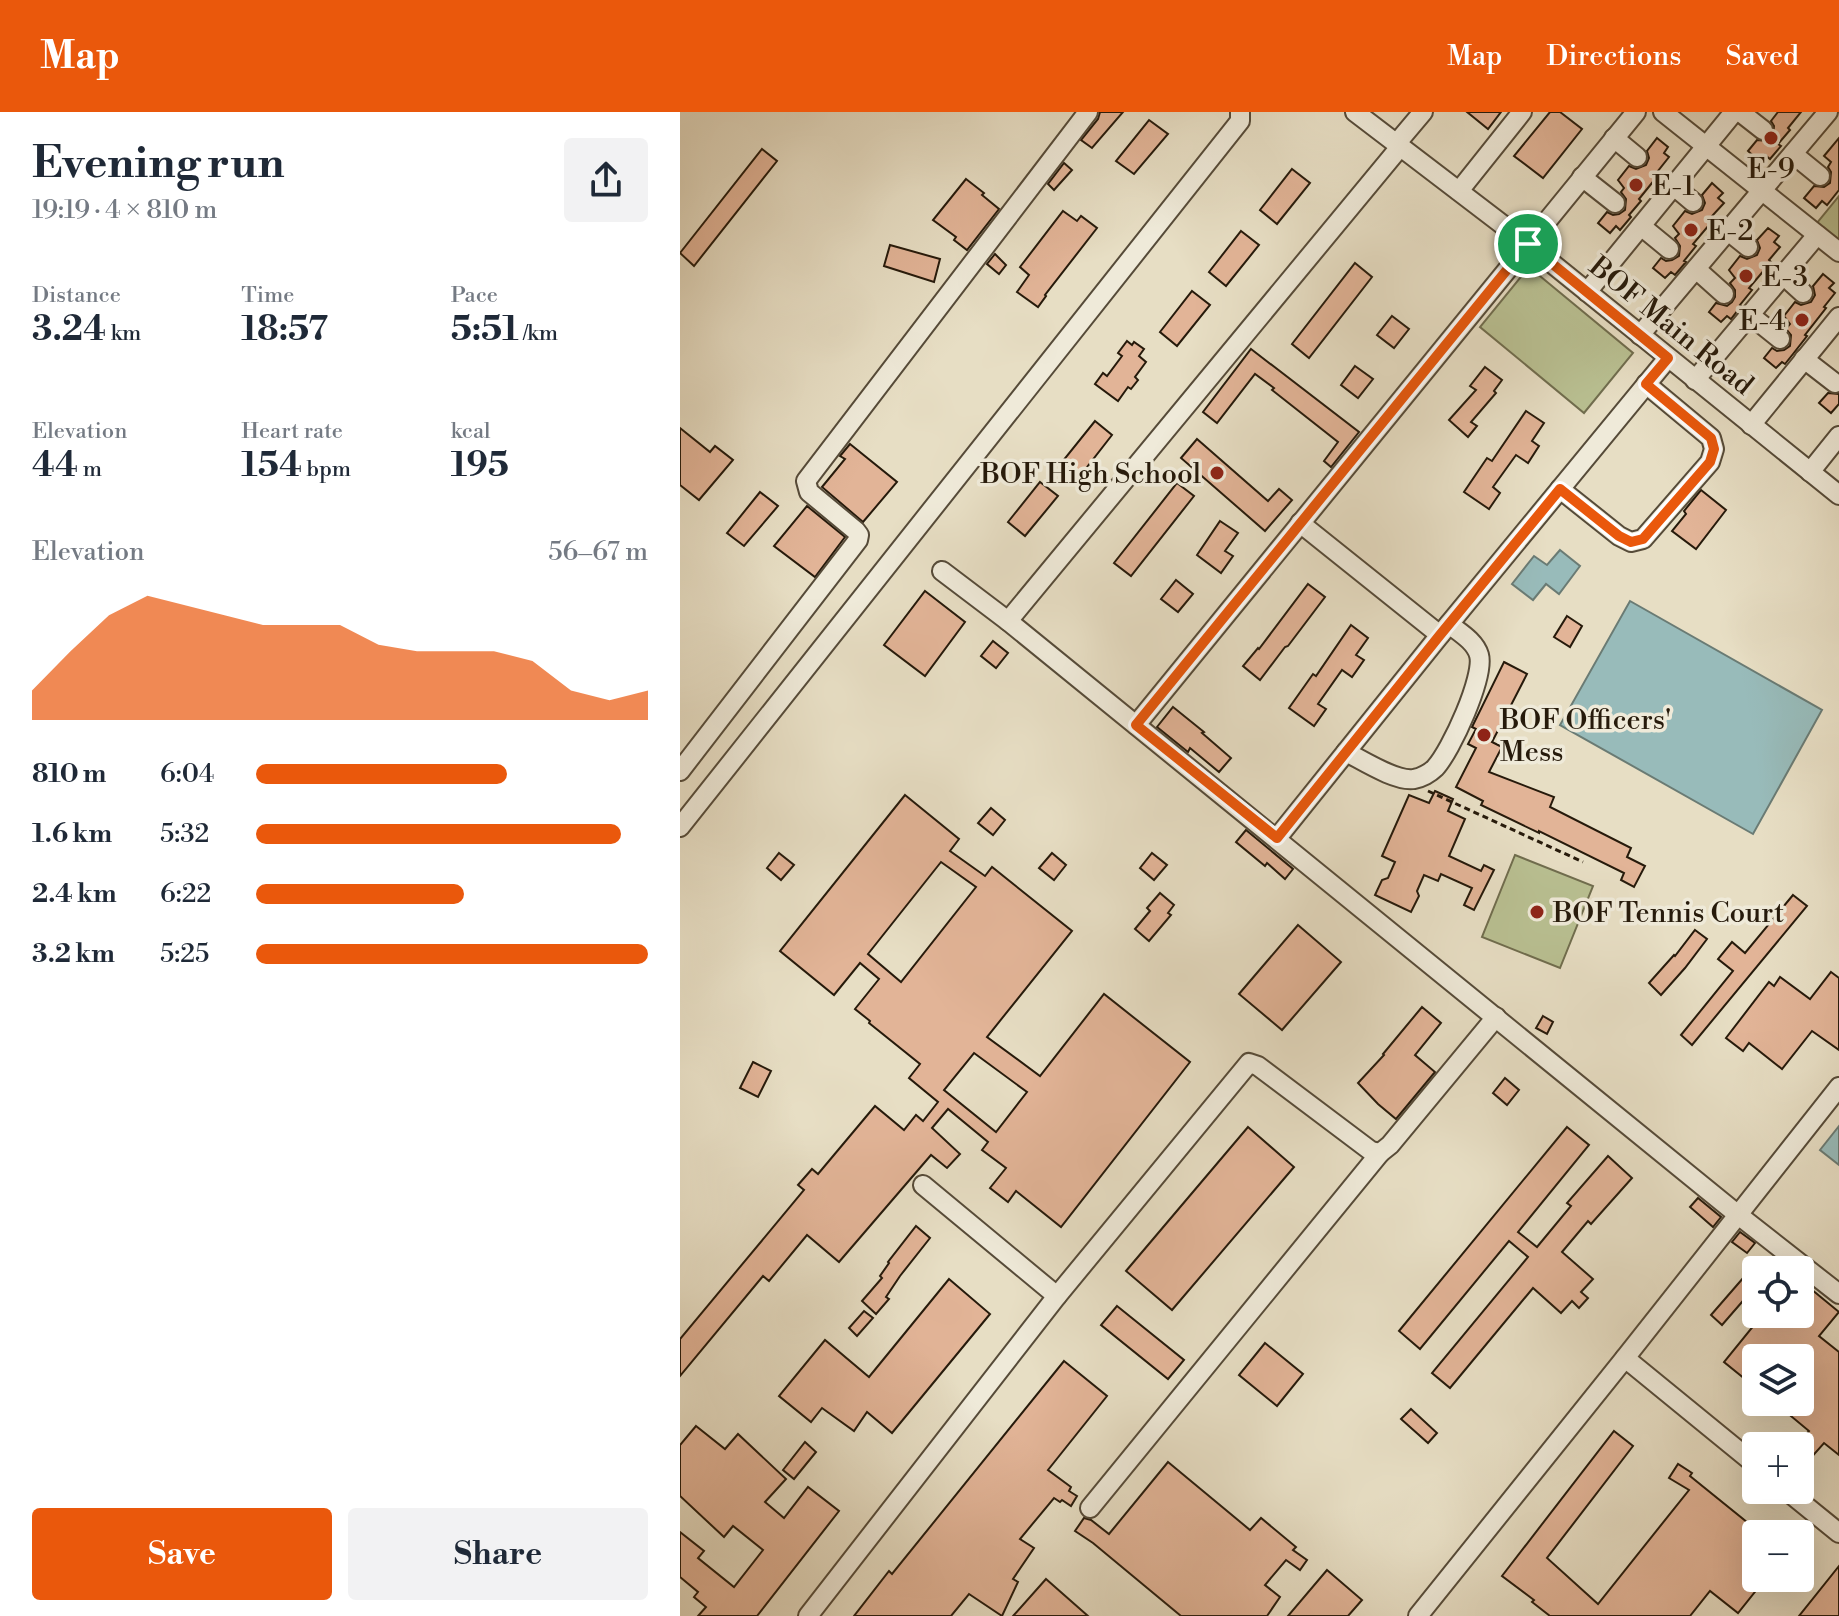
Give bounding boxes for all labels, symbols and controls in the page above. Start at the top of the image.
text: Map [40,33,120,80]
text: Map [1447,39,1502,74]
text: Directions [1546,39,1681,74]
text: Saved [1725,39,1799,74]
marker: E-9 [1762,129,1780,147]
text: Evening run [32,136,285,191]
button: share [564,138,648,222]
place label: E-9 [1747,152,1795,187]
place label: E-1 [1652,169,1694,204]
marker: E-1 [1627,176,1645,194]
text: 19:19 · 4 × 810 m [32,194,217,226]
pin [1494,210,1562,278]
place label: E-2 [1707,214,1753,249]
marker: E-2 [1682,221,1700,239]
icon: arrive [1506,222,1550,266]
street label: BOF Main Road [1581,249,1760,403]
place label: E-3 [1762,260,1808,295]
marker: E-3 [1737,267,1755,285]
text: Distance [32,282,121,309]
text: Time [241,282,294,309]
text: Pace [451,282,498,309]
place label: E-4 [1739,304,1786,339]
text: 3.24 [32,309,106,351]
text: 18:57 [241,309,328,351]
text: 5:51 [451,309,518,351]
marker: E-4 [1793,311,1811,329]
text: km [106,320,141,347]
text: /km [518,320,558,347]
text: Elevation [32,418,127,445]
text: Heart rate [241,418,343,445]
text: kcal [451,418,491,445]
text: 44 [32,445,78,487]
text: 154 [241,445,302,487]
text: 195 [451,445,509,487]
text: m [78,456,102,483]
text: bpm [302,456,351,483]
place label: BOF High School [979,457,1201,492]
marker: BOF High School [1208,464,1226,482]
text: Elevation [32,536,145,568]
text: 56–67 m [548,536,648,568]
place label: BOF Officers' Mess [1499,703,1671,770]
marker: BOF Officers' Mess [1475,726,1493,744]
text: 810 m [32,758,107,790]
text: 6:04 [160,758,214,790]
text: 1.6 km [32,818,112,850]
text: 5:32 [160,818,209,850]
text: 2.4 km [32,878,117,910]
text: 6:22 [160,878,211,910]
place label: BOF Tennis Court [1552,896,1784,931]
marker: BOF Tennis Court [1528,903,1546,921]
text: 3.2 km [32,938,115,970]
text: 5:25 [160,938,209,970]
map controls [1742,1256,1814,1592]
button: locate [1742,1256,1814,1328]
button: layers [1742,1344,1814,1416]
button: + [1742,1432,1814,1504]
button: Save [32,1508,332,1600]
button: Share [348,1508,648,1600]
button: − [1742,1520,1814,1592]

